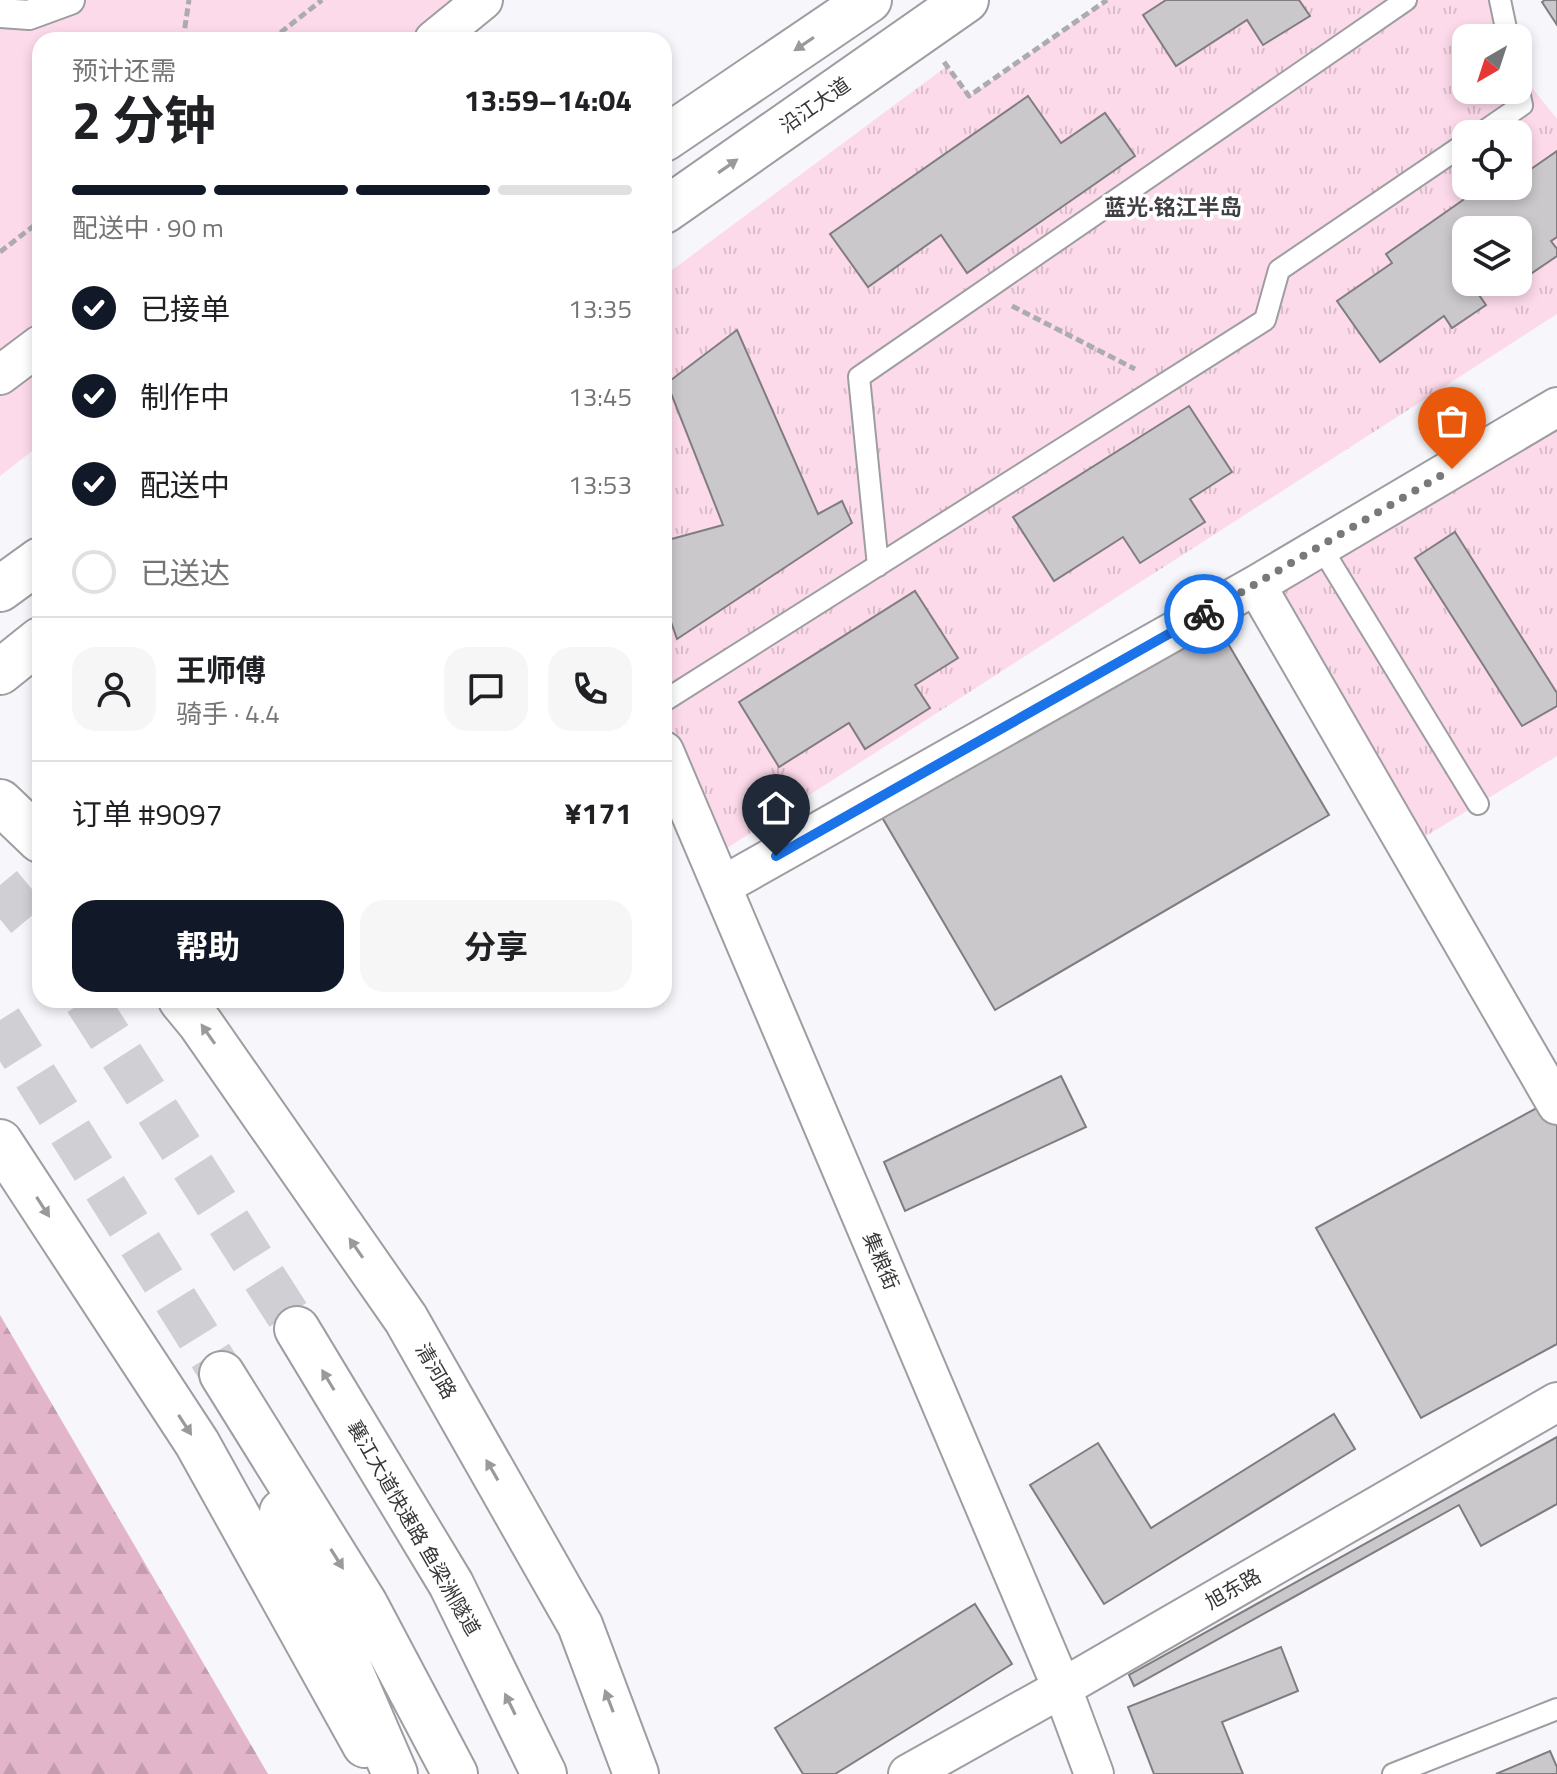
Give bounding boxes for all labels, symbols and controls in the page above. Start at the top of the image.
north arrow [1452,24,1532,104]
map controls [1452,24,1532,296]
one-way arrow [794,36,815,51]
text: 预计还需 [72,51,176,90]
street label: 沿江大道 [773,69,856,140]
text: 13:59–14:04 [464,77,632,123]
text: 2 分钟 [72,80,217,159]
button: locate [1452,120,1532,200]
one-way arrow [717,159,738,174]
district label: 蓝光·铭江半岛 [1104,190,1242,224]
text: 配送中 · 90 m [72,208,224,247]
button: layers [1452,216,1532,296]
icon: check [72,286,116,330]
text: 已接单 [140,286,230,332]
text: 13:35 [568,289,632,328]
icon: check [72,374,116,418]
text: 制作中 [140,374,230,420]
text: 13:45 [568,377,632,416]
pin [1418,387,1486,469]
icon: bag [1430,399,1474,443]
icon: check [72,462,116,506]
text: 配送中 [140,462,230,508]
text: 13:53 [568,465,632,504]
text: 已送达 [140,550,230,596]
courier [1164,574,1244,654]
icon: bike [1182,592,1226,636]
button: person [72,647,156,731]
text: 王师傅 [176,647,266,693]
button: chat [444,647,528,731]
button: phone [548,647,632,731]
text: 骑手 · 4.4 [176,694,280,733]
pin [742,774,810,856]
icon: home [754,786,798,830]
text: ¥171 [565,790,632,836]
text: 订单 #9097 [72,791,223,837]
button: 帮助 [72,900,344,992]
button: 分享 [360,900,632,992]
one-way arrow [201,1024,216,1045]
one-way arrow [35,1197,50,1218]
street label: 集粮街 [855,1227,907,1294]
one-way arrow [349,1237,364,1258]
street label: 清河路 [408,1337,465,1404]
one-way arrow [321,1369,335,1391]
one-way arrow [177,1414,192,1436]
street label: 襄江大道快速路 鱼梁洲隧道 [340,1414,489,1641]
one-way arrow [485,1458,499,1481]
one-way arrow [330,1548,344,1570]
street label: 旭东路 [1199,1560,1266,1617]
one-way arrow [602,1689,615,1713]
one-way arrow [503,1692,516,1715]

